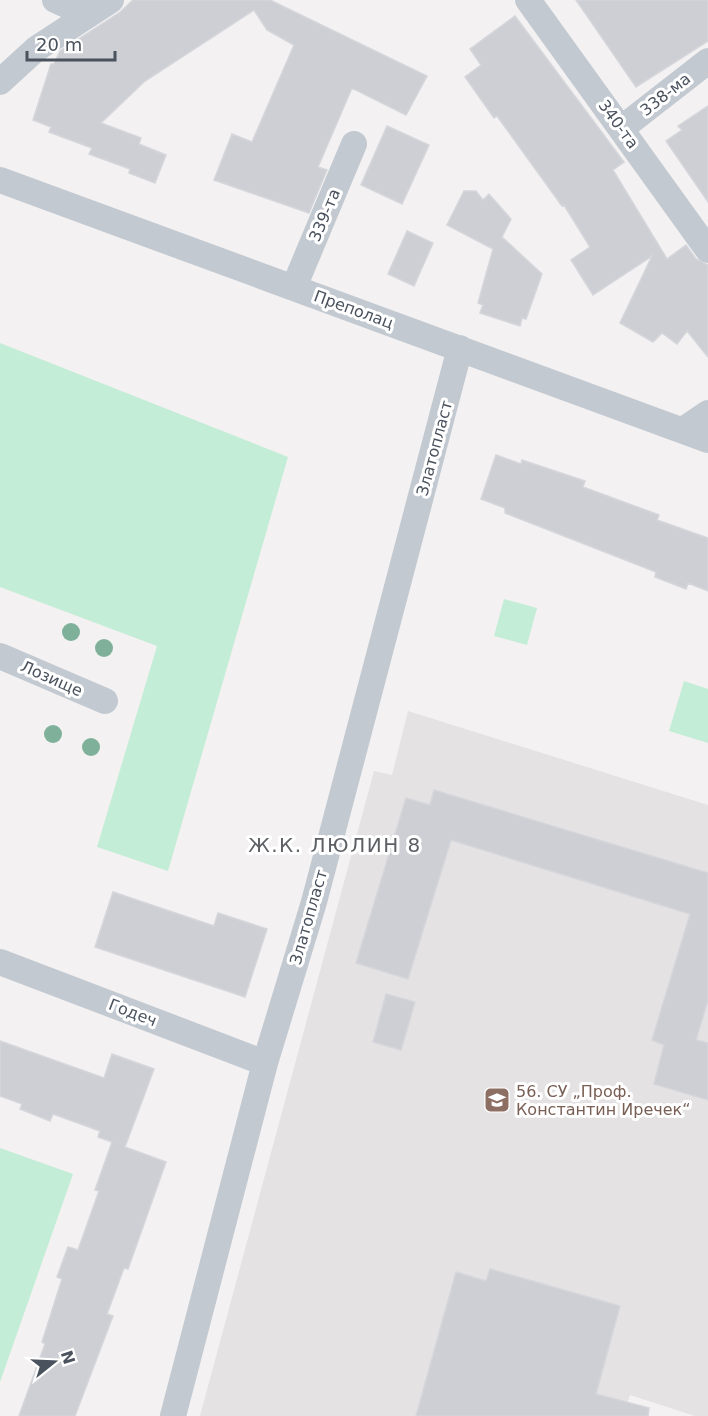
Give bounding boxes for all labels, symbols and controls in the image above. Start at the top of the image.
scale bar [27,24,116,62]
text: 20 m [36,34,82,55]
street label: 338-ма [637,69,694,120]
street label: 340-та [595,96,643,152]
street label: 339-та [305,186,344,244]
street label: Преполац [311,286,396,333]
street label: Златопласт [413,398,456,498]
street label: Лозище [18,656,86,700]
district label: Ж.К. ЛЮЛИН 8 [248,833,422,857]
street label: Златопласт [286,867,331,967]
street label: Годеч [106,995,160,1030]
place label: 56. СУ „Проф. Константин Иречек“ [516,1082,690,1119]
school or university icon: 56. СУ „Проф. Константин Иречек“ [482,1085,512,1115]
north arrow [24,1332,84,1392]
text: N [57,1348,79,1367]

